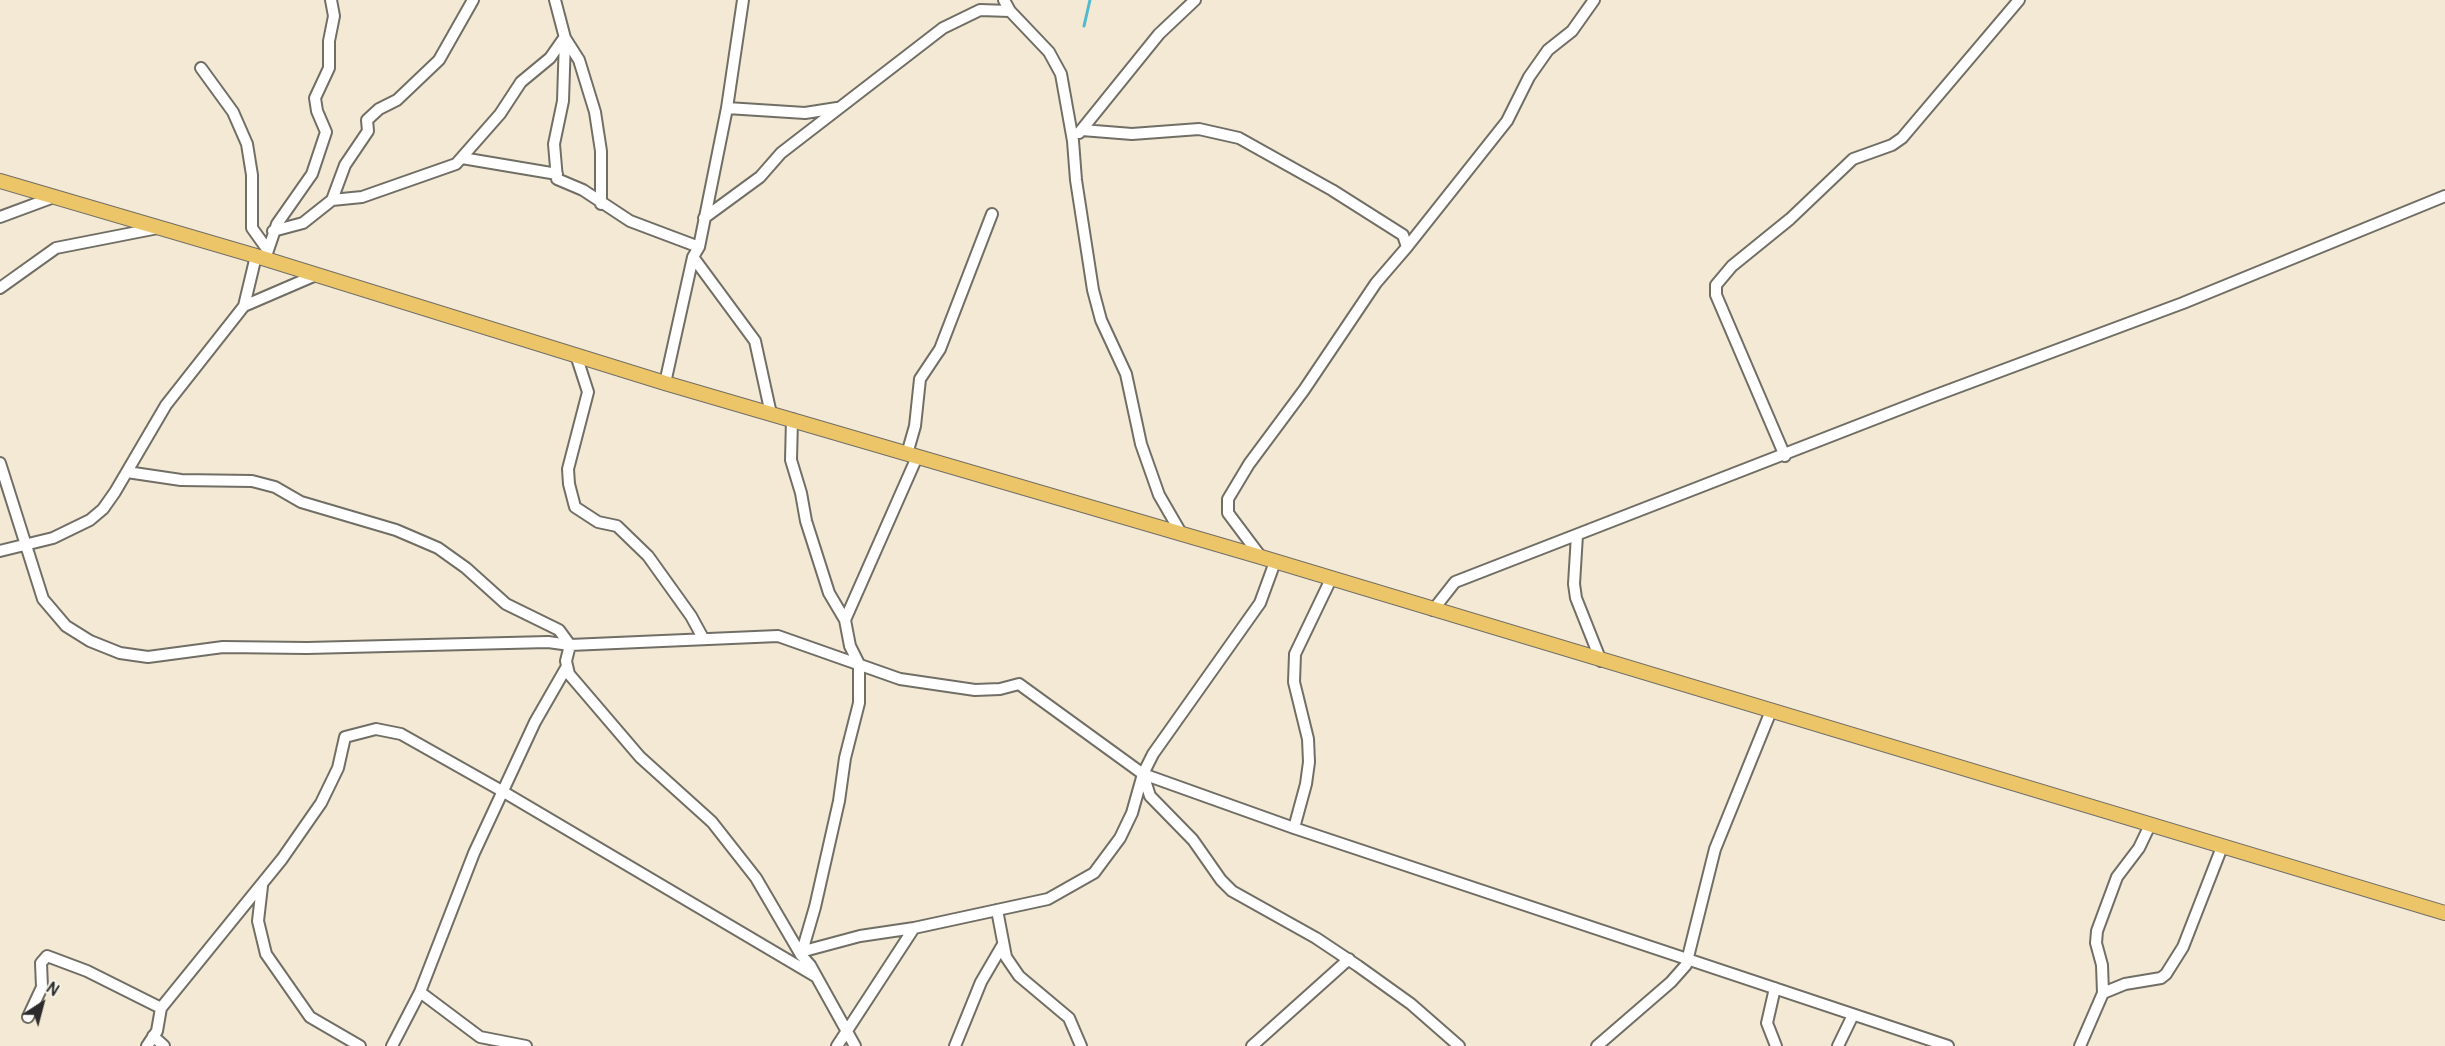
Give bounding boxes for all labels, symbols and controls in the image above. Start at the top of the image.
north arrow [12,974,72,1034]
text: N [42,978,63,1001]

